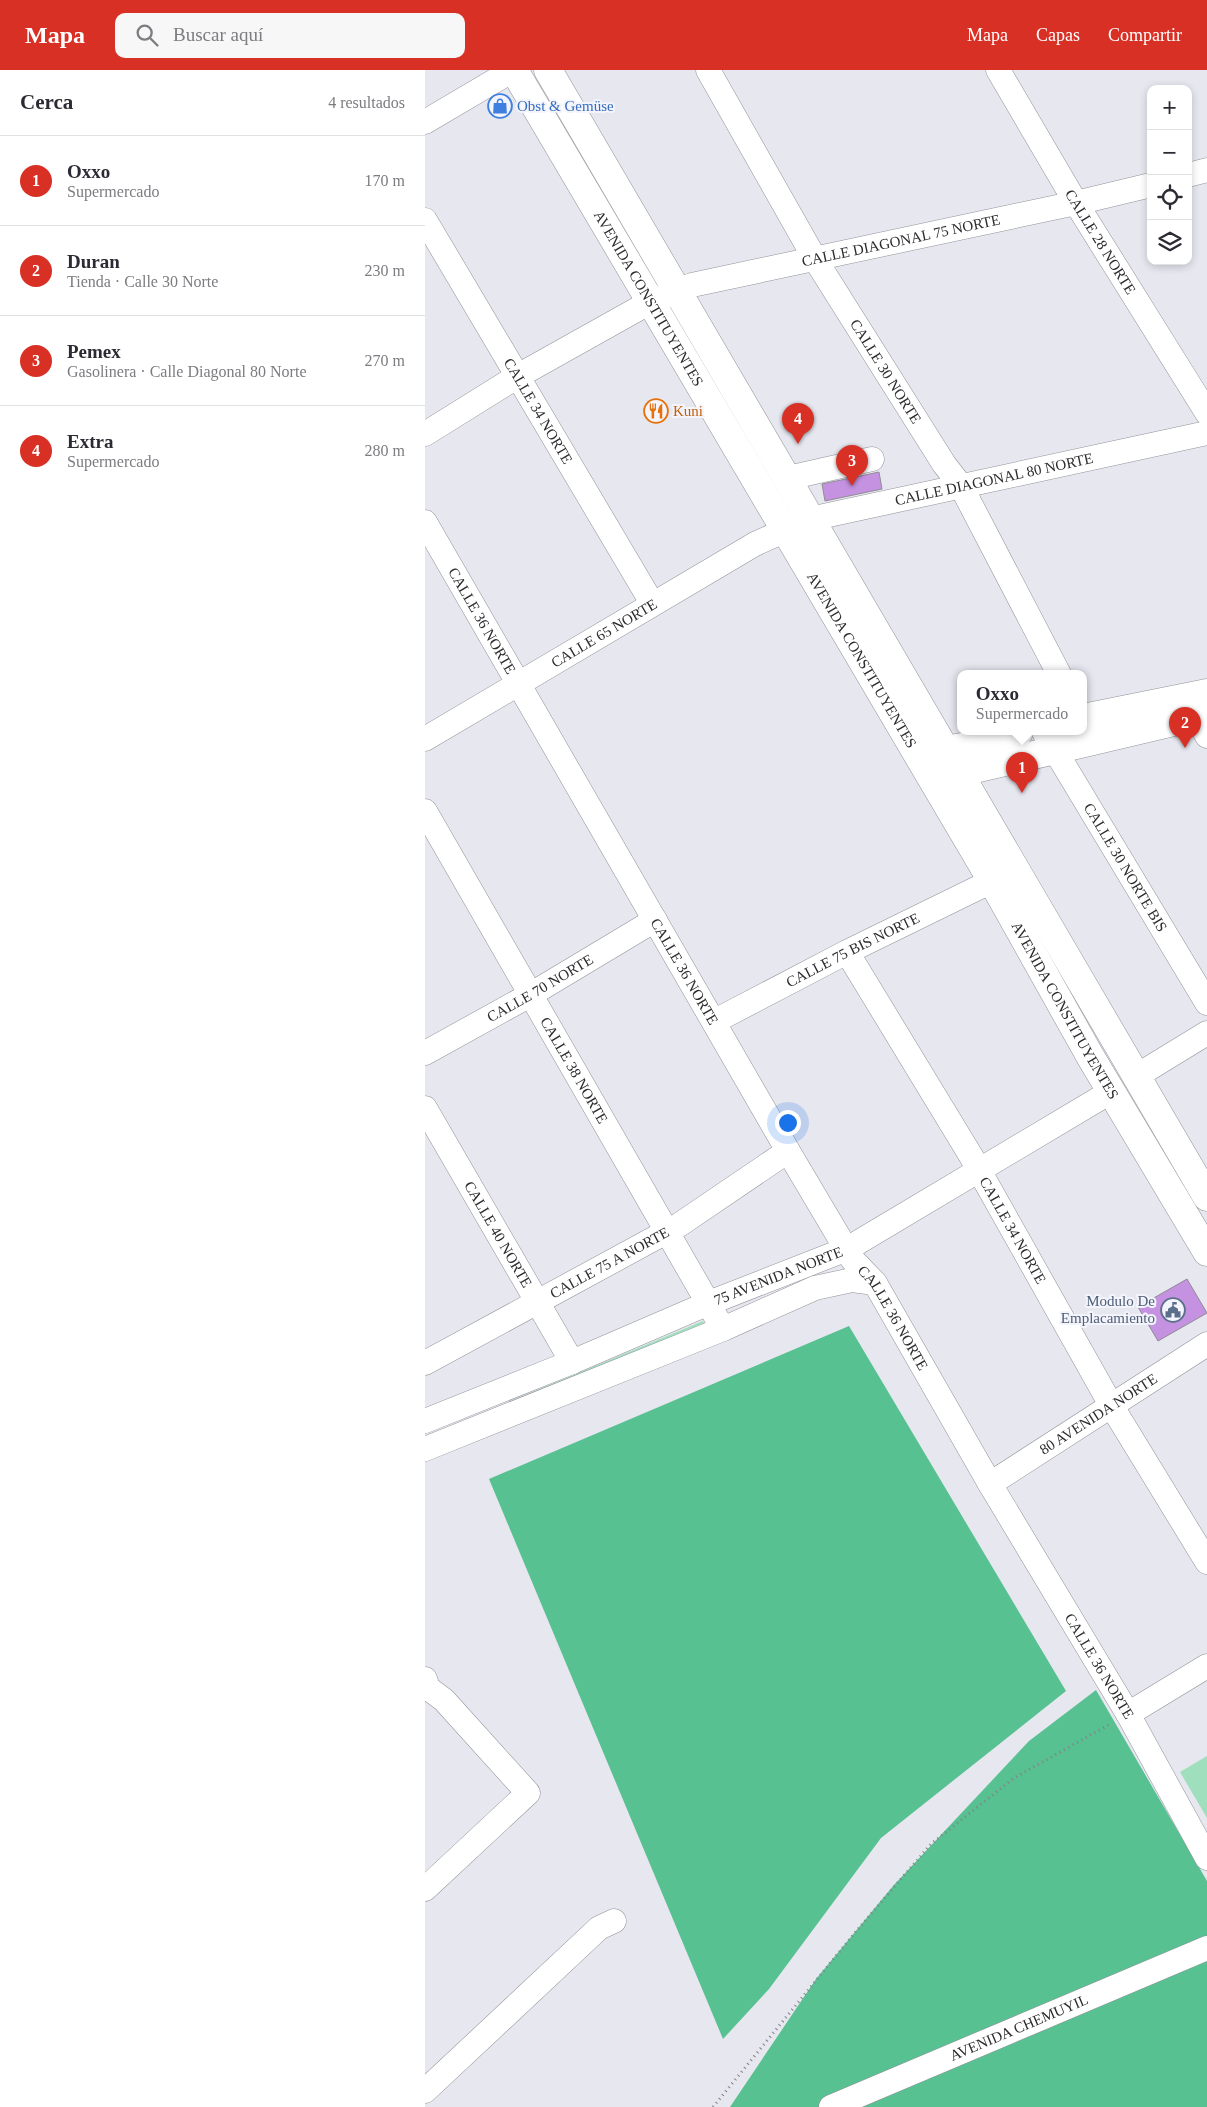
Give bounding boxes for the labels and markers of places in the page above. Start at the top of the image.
shop icon: Obst & Gemüse [487,93,513,119]
place label: Obst & Gemüse [517,98,614,114]
restaurant icon: Kuni [643,398,669,424]
place label: Kuni [673,403,703,419]
pin: 4 [782,403,814,444]
pin: 3 [836,445,868,486]
pin: 2 [1169,707,1201,748]
pin: 1 [1006,752,1038,793]
place label: Modulo De Emplacamiento [1061,1293,1155,1326]
public building icon: Modulo De Emplacamiento [1160,1297,1186,1323]

